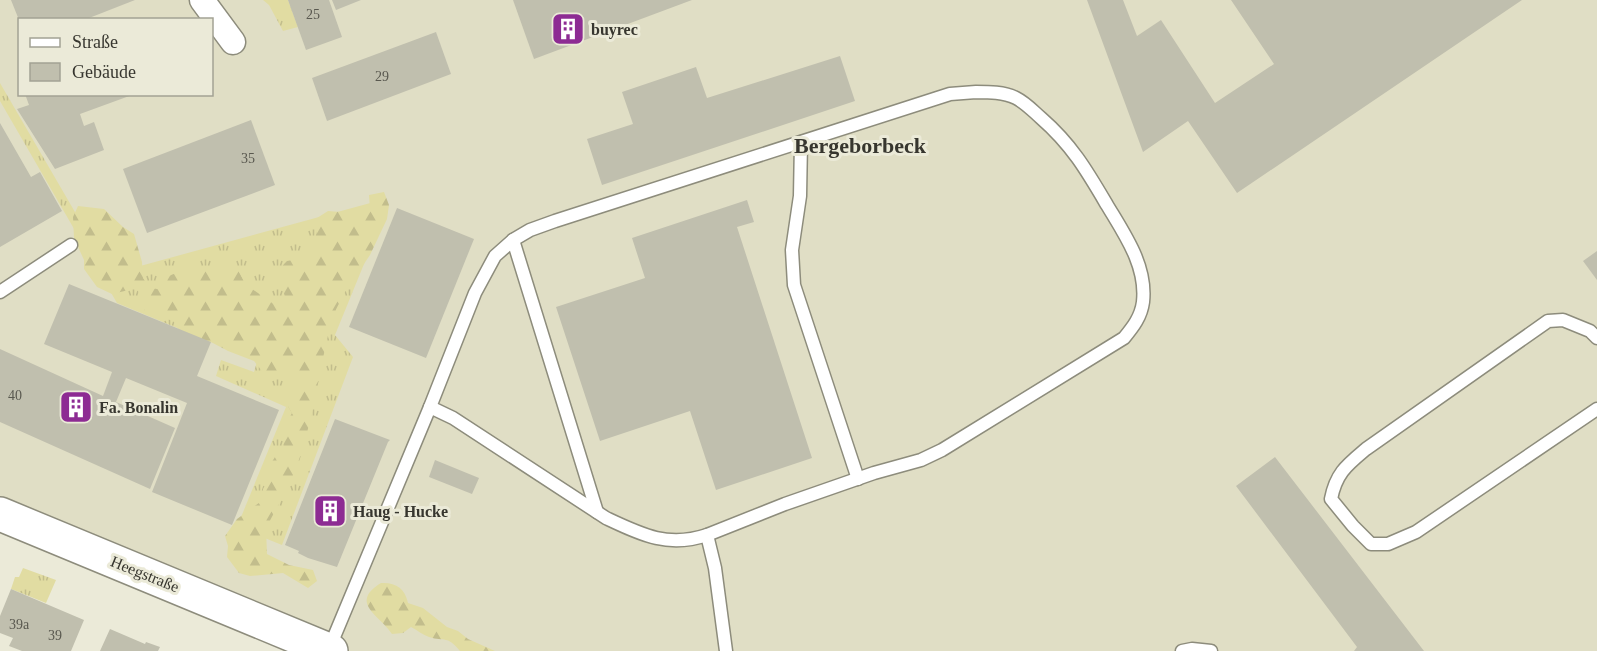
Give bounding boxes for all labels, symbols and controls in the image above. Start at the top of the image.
house number: 25 [306,7,320,22]
building icon: buyrec [550,11,586,47]
legend [18,18,213,96]
place label: buyrec [591,21,638,39]
text: Straße [72,32,118,52]
text: Gebäude [72,62,136,82]
house number: 29 [375,69,389,84]
district label: Bergeborbeck [794,133,927,158]
house number: 35 [241,151,255,166]
house number: 40 [8,388,22,403]
building icon: Fa. Bonalin [58,389,94,425]
place label: Fa. Bonalin [99,399,178,416]
building icon: Haug - Hucke [312,493,348,529]
place label: Haug - Hucke [353,503,448,521]
street label: Heegstraße [108,553,182,596]
house number: 39a [9,617,30,632]
house number: 39 [48,628,62,643]

